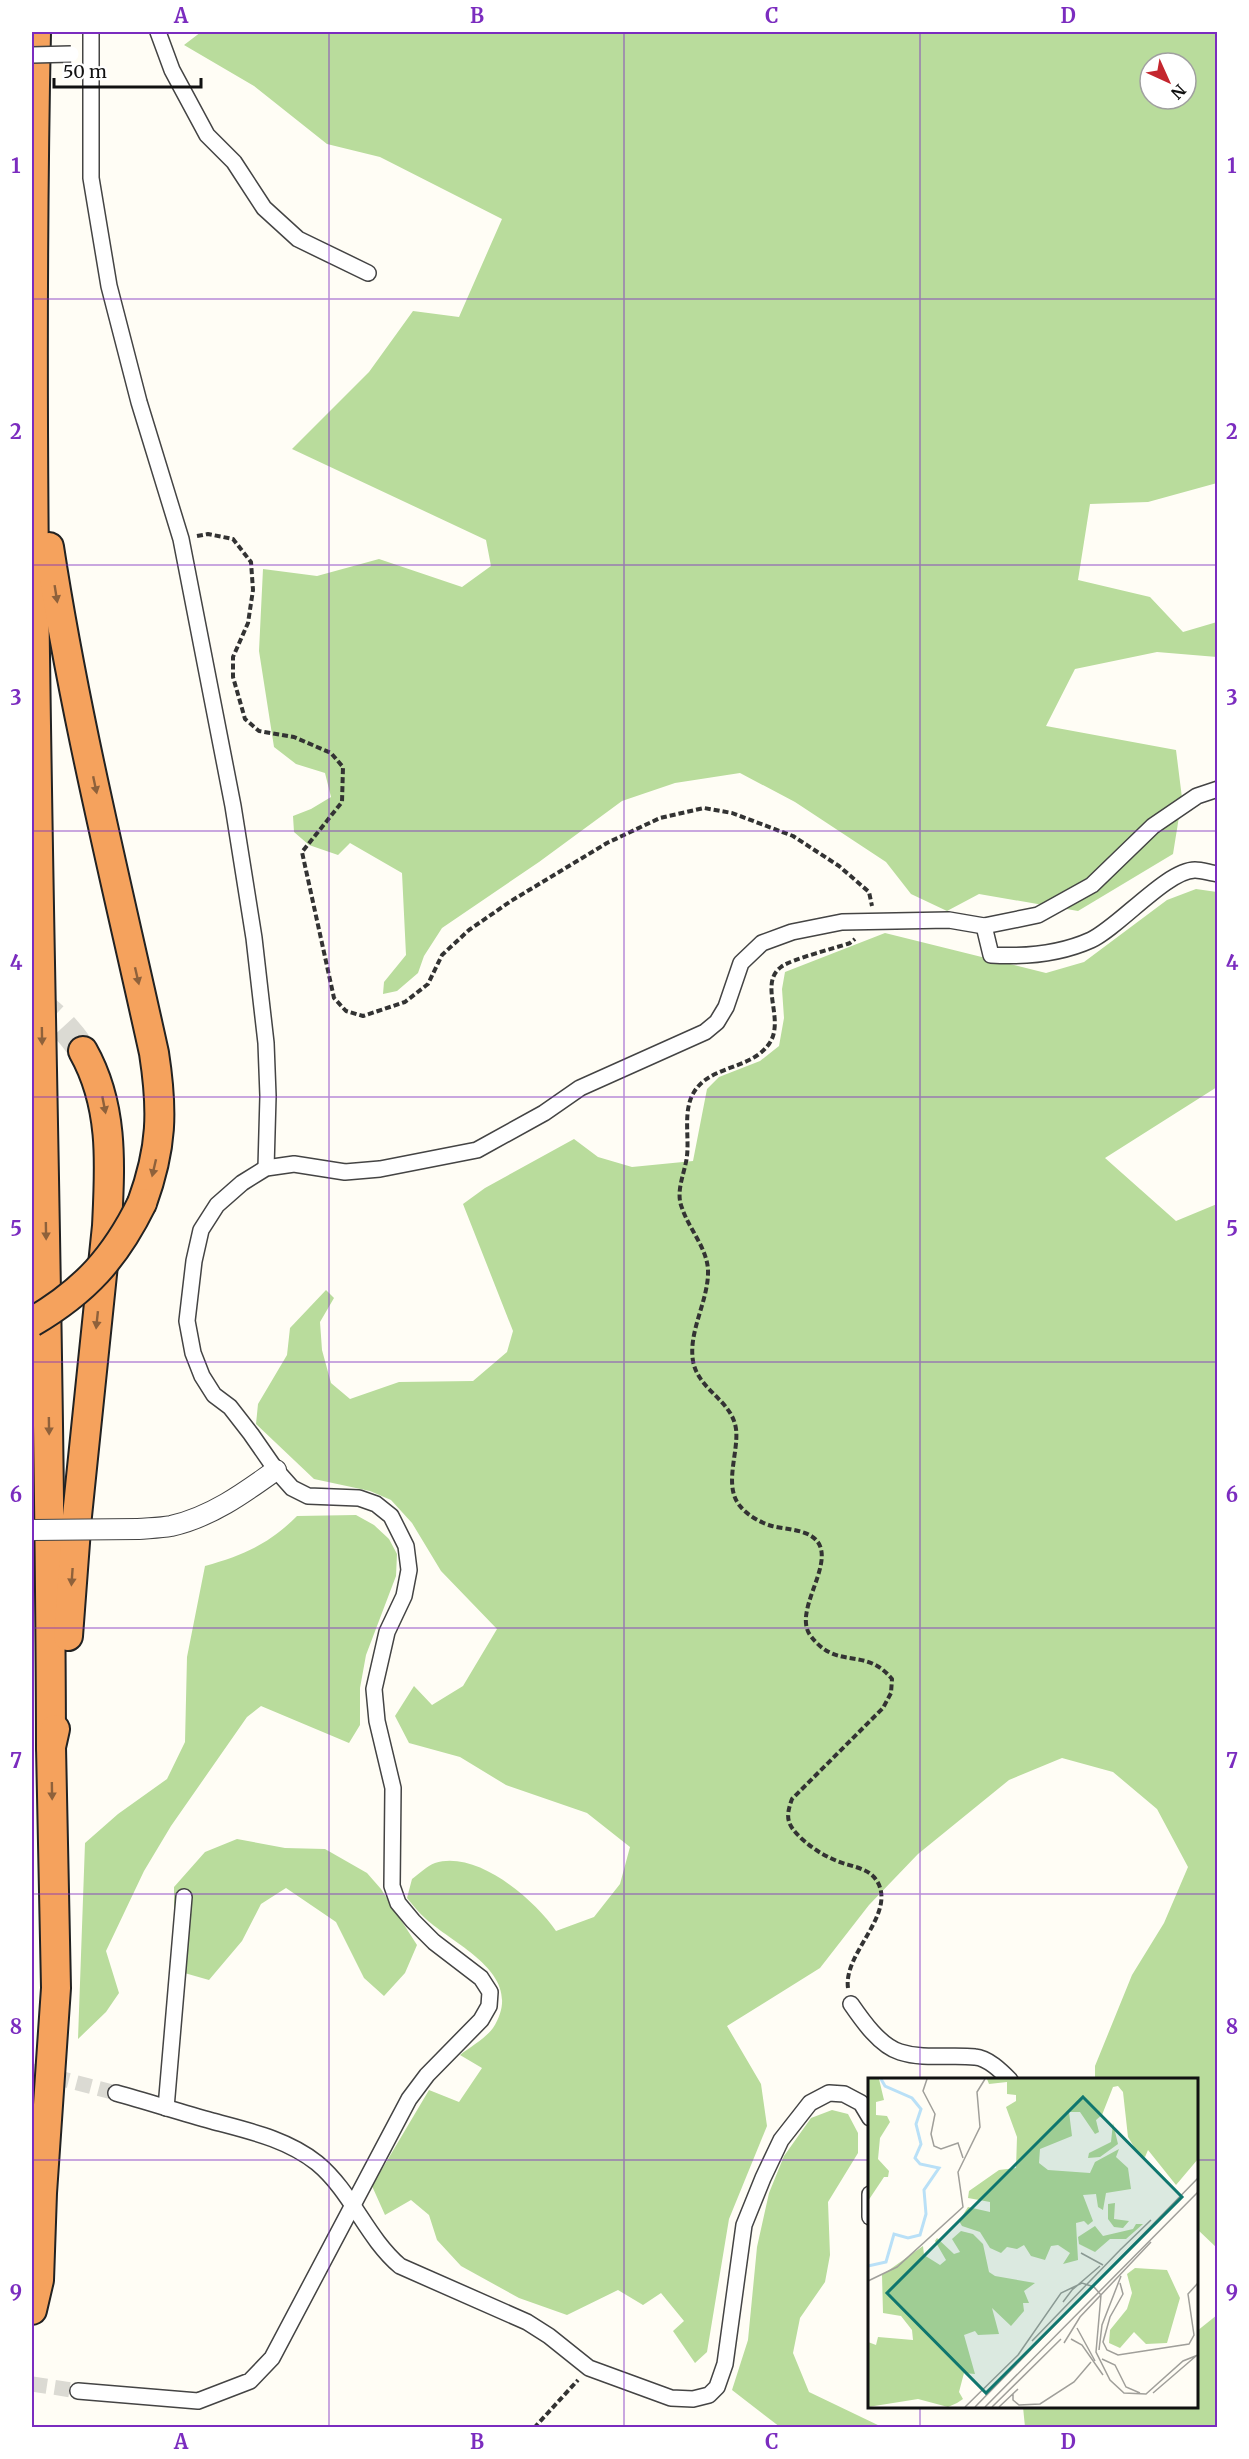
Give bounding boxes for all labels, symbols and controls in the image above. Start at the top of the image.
text: A [173,3,189,28]
text: B [470,3,484,28]
text: C [765,3,779,28]
text: D [1060,3,1076,28]
scale bar [54,51,201,89]
north arrow [1138,51,1198,111]
text: 50 m [63,60,107,83]
text: N [1167,80,1190,103]
text: 1 [11,153,21,178]
text: 1 [1227,153,1237,178]
text: 2 [10,419,22,444]
text: 2 [1226,419,1238,444]
one-way arrow [52,585,61,604]
text: 3 [10,685,22,710]
text: 3 [1226,685,1238,710]
one-way arrow [90,776,100,794]
text: 4 [10,950,23,975]
text: 4 [1226,950,1239,975]
one-way arrow [133,966,142,985]
one-way arrow [38,1027,47,1046]
one-way arrow [100,1096,109,1115]
one-way arrow [148,1158,158,1177]
text: 5 [10,1216,22,1241]
text: 5 [1226,1216,1238,1241]
one-way arrow [41,1222,51,1241]
one-way arrow [92,1311,102,1330]
one-way arrow [45,1417,54,1436]
text: 6 [10,1482,22,1507]
text: 6 [1226,1482,1238,1507]
one-way arrow [68,1567,77,1586]
text: 7 [10,1748,22,1773]
text: 7 [1226,1748,1238,1773]
one-way arrow [47,1782,57,1801]
text: 8 [10,2014,22,2039]
text: 8 [1226,2014,1238,2039]
inset map [868,2078,1198,2408]
text: 9 [10,2280,22,2305]
text: 9 [1226,2280,1238,2305]
text: A [173,2429,189,2454]
text: B [470,2429,484,2454]
text: C [765,2429,779,2454]
text: D [1060,2429,1076,2454]

